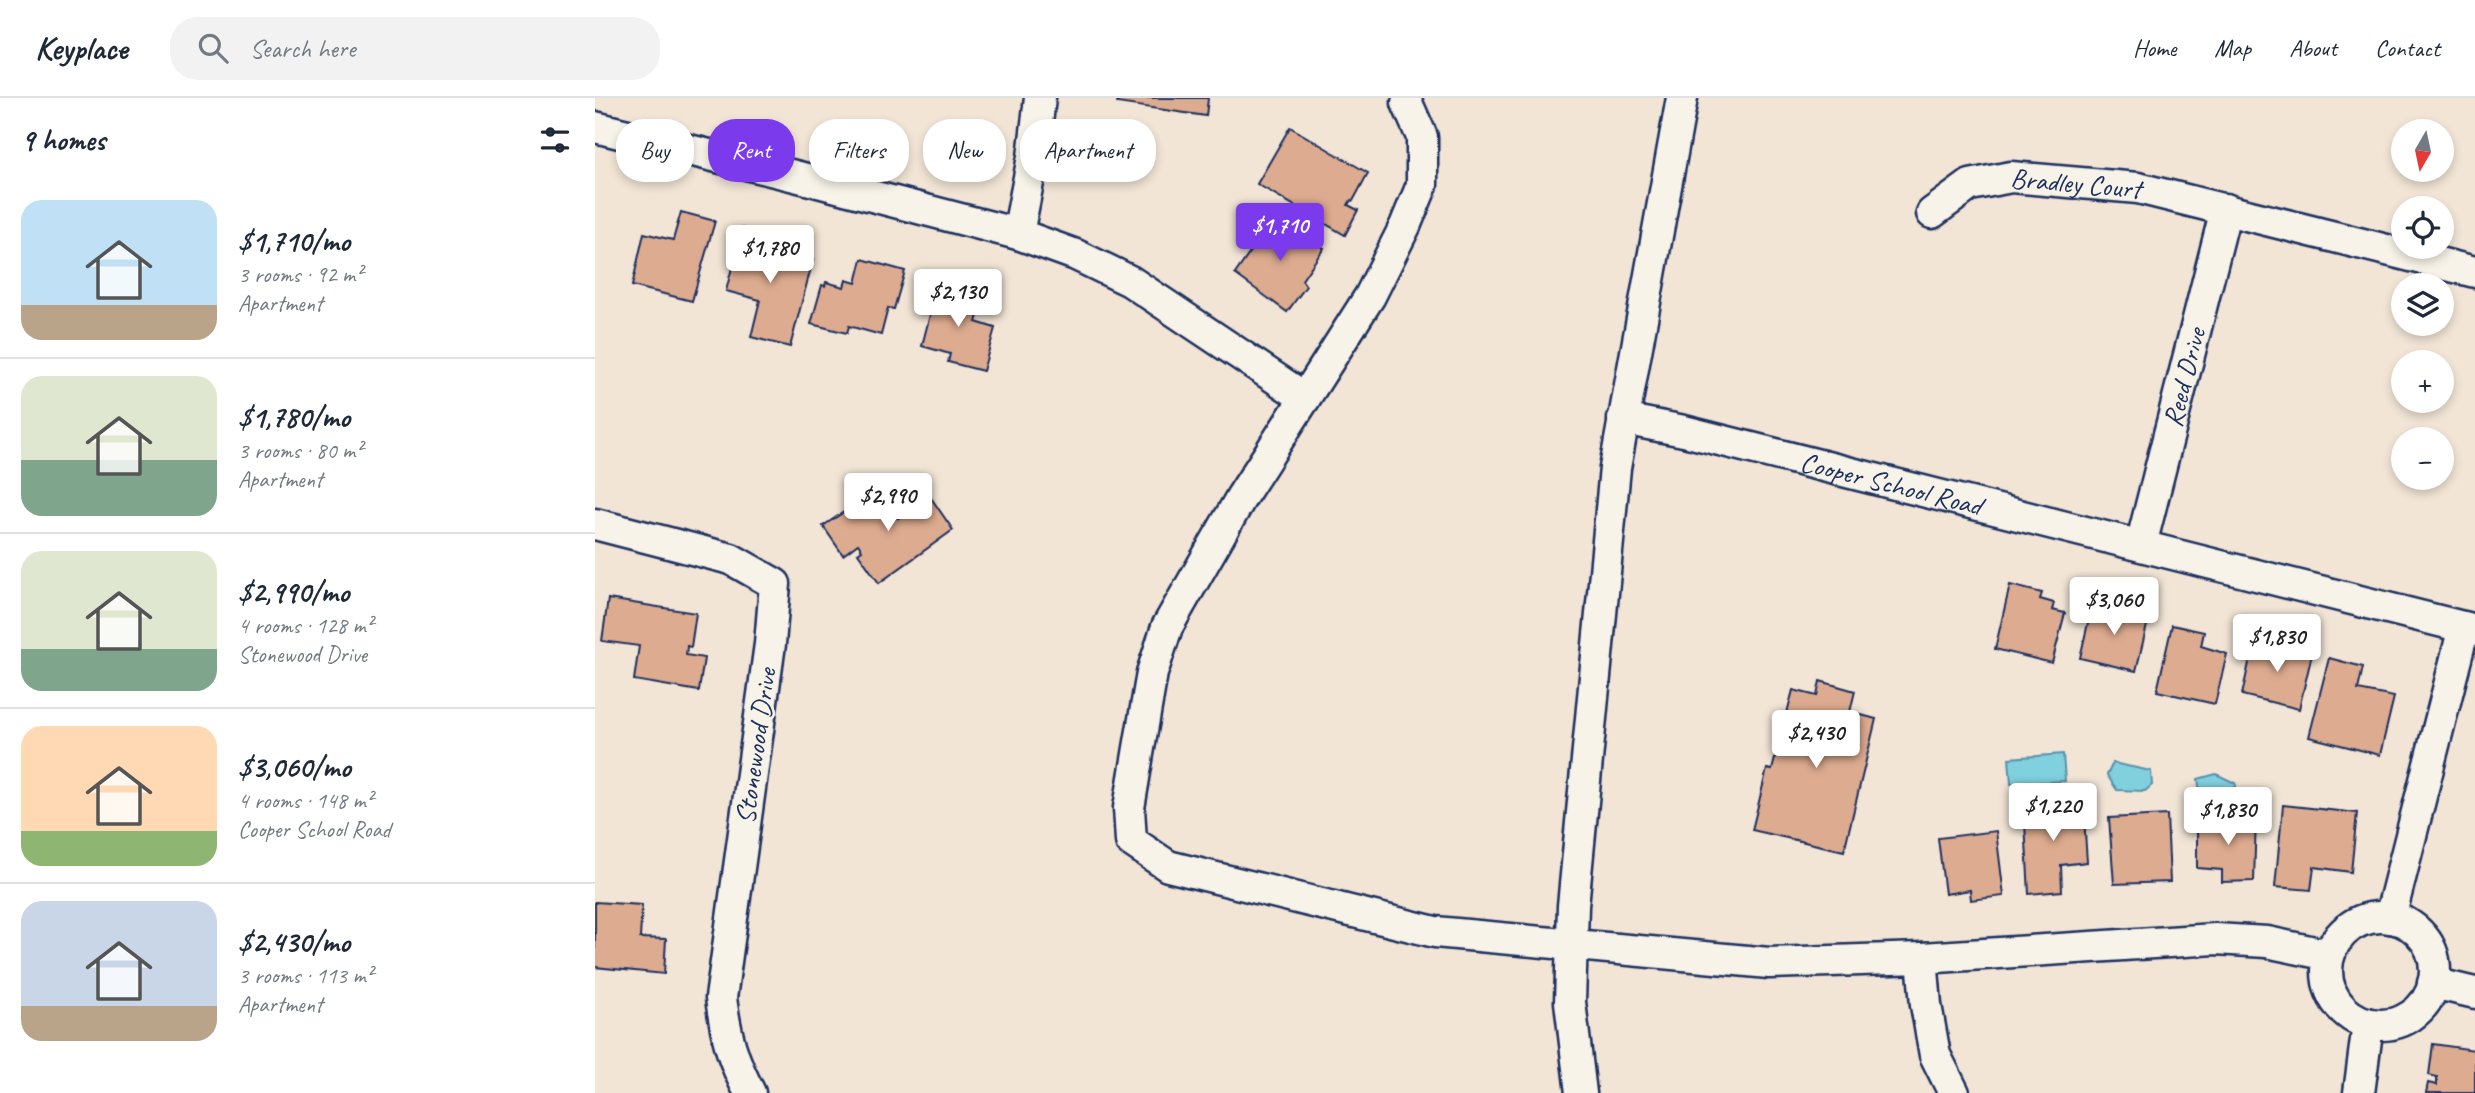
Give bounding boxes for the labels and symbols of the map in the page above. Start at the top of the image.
north arrow [2391,119,2453,182]
street label: Bradley Court [2009,160,2146,207]
pin: $1,710 [1223,204,1337,263]
pin: $1,780 [713,226,827,285]
pin: $2,130 [901,270,1015,329]
street label: Reed Drive [2155,322,2214,431]
street label: Cooper School Road [1797,444,1990,524]
pin: $2,990 [831,474,945,533]
pin: $3,060 [2057,578,2171,637]
pin: $1,830 [2220,614,2334,674]
street label: Stonewood Drive [727,664,784,826]
pin: $2,430 [1759,710,1873,770]
pin: $1,220 [1996,784,2110,843]
pin: $1,830 [2171,788,2285,847]

